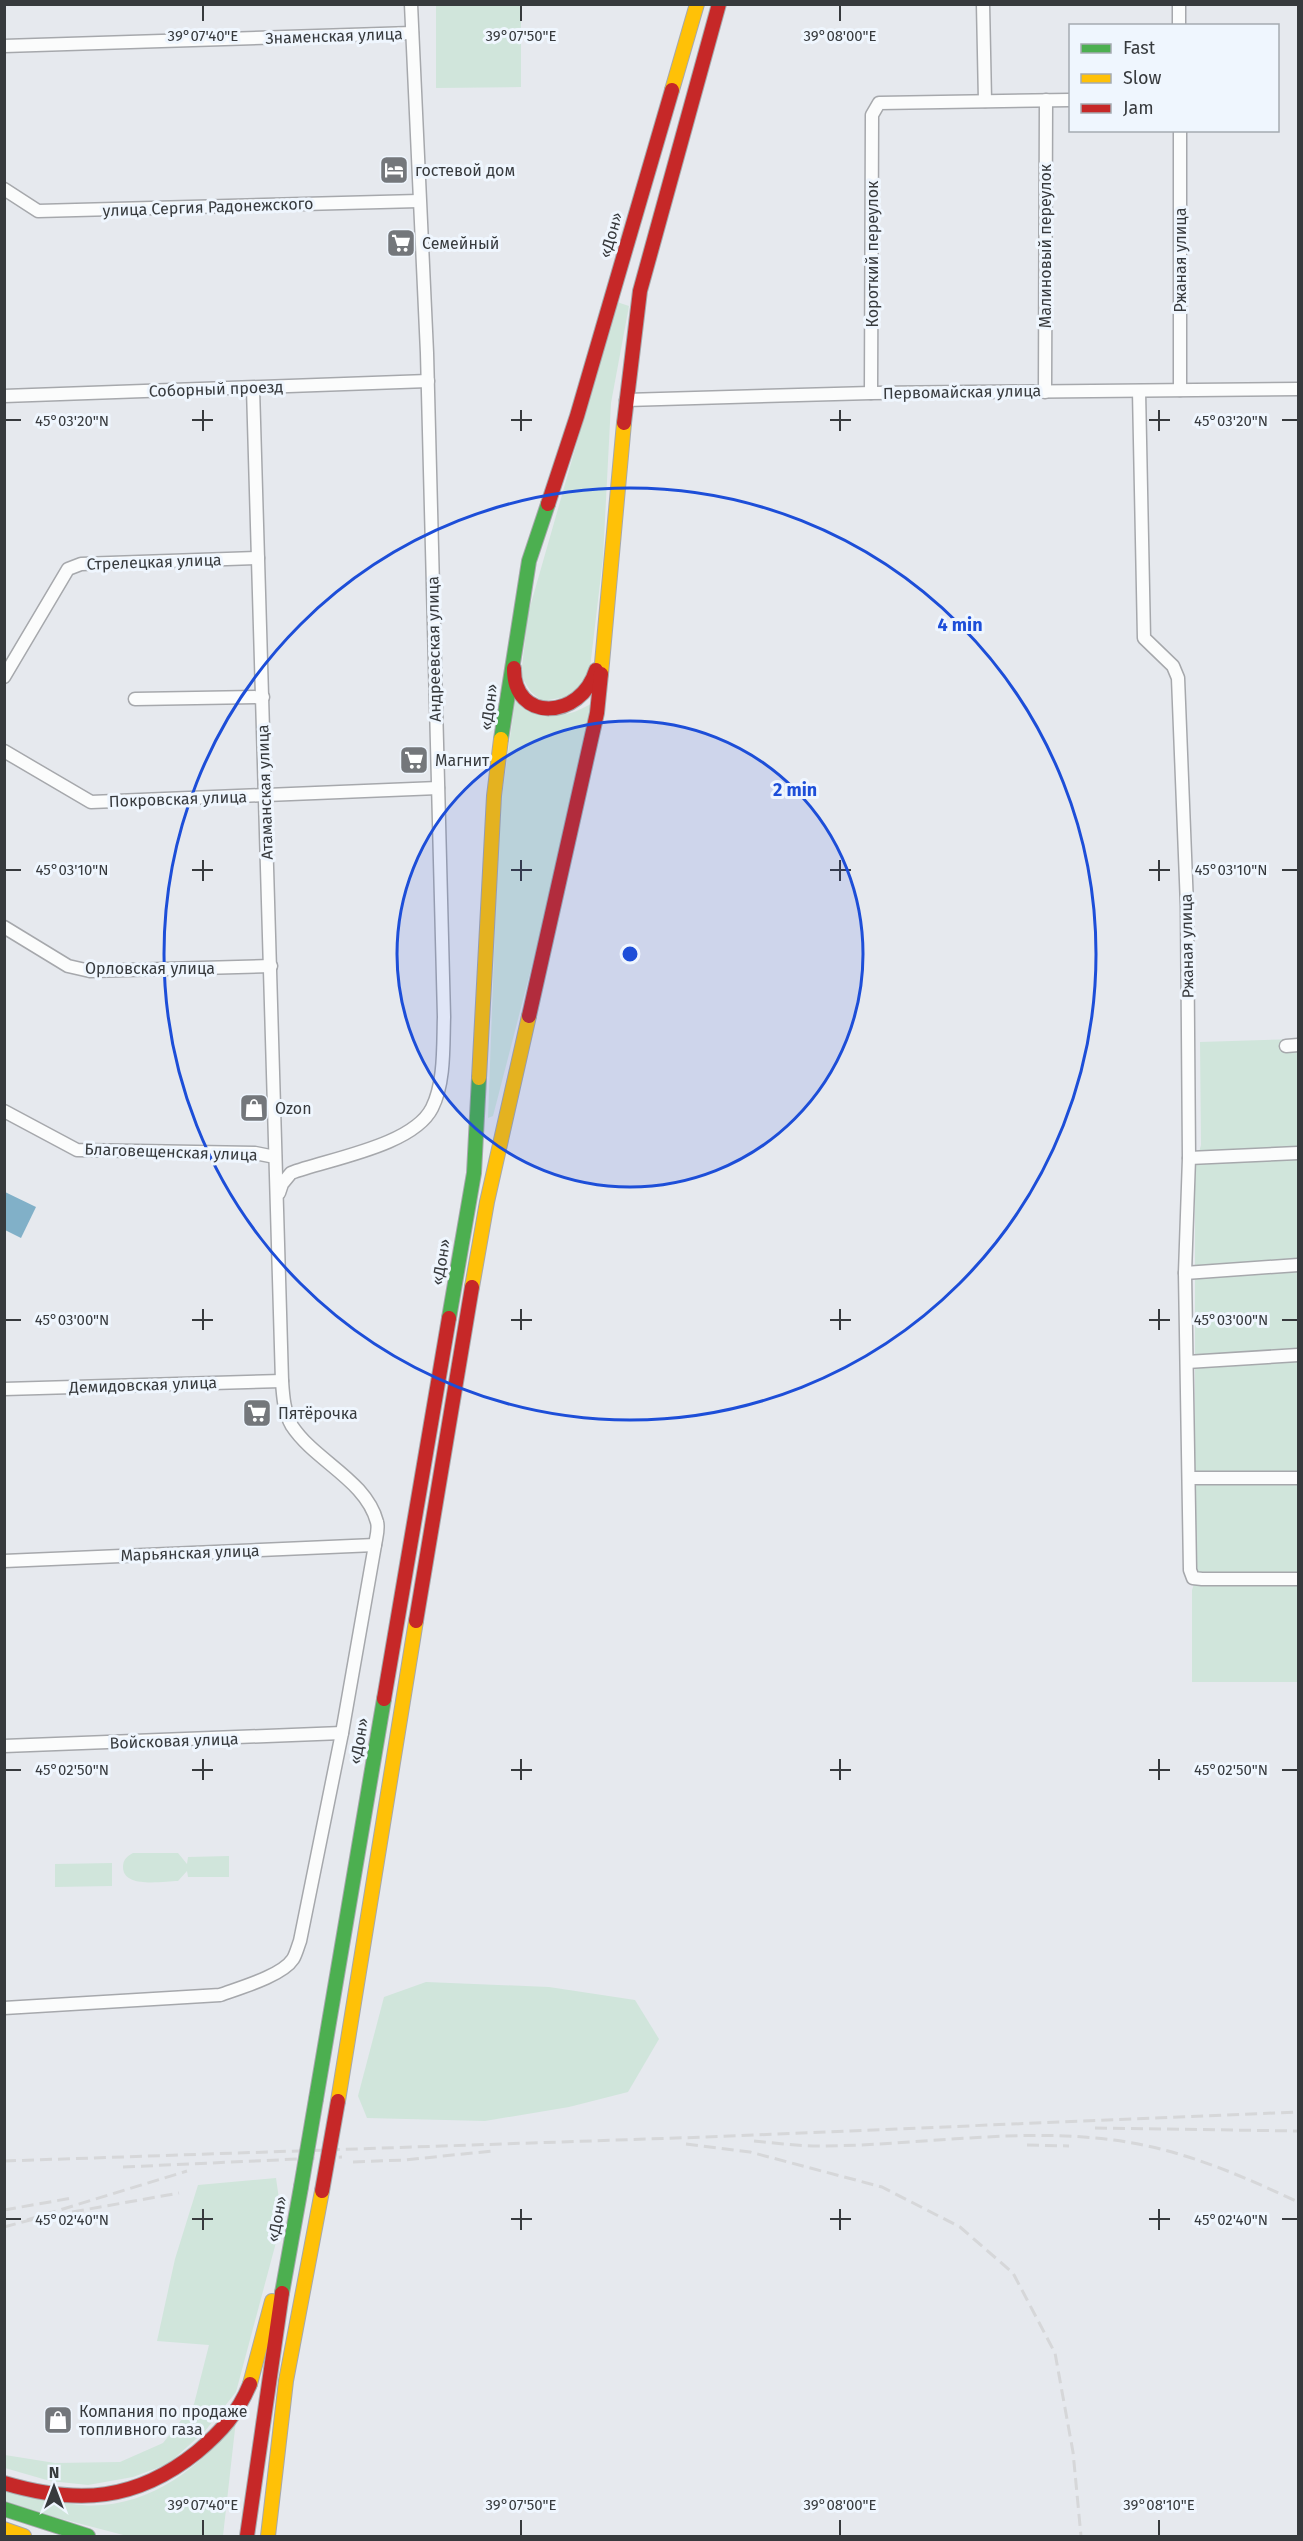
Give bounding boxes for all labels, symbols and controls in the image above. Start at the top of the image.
street label: Знаменская улица [265,24,403,48]
legend [1069,24,1279,132]
text: 39°07'40"E [168,27,238,45]
text: 39°07'50"E [486,27,556,45]
text: 39°08'00"E [803,27,877,45]
text: Fast [1123,37,1156,59]
text: Slow [1123,67,1162,89]
text: Jam [1123,97,1154,119]
hotel icon: гостевой дом [378,154,410,186]
place label: гостевой дом [415,161,515,180]
street label: Малиновый переулок [1036,163,1055,328]
street label: Короткий переулок [863,180,882,327]
street label: улица Сергия Радонежского [102,194,314,220]
street label: Ржаная улица [1171,208,1190,312]
street label: «Дон» [595,210,627,260]
supermarket icon: Семейный [385,227,417,259]
place label: Семейный [422,234,499,253]
street label: Соборный проезд [148,377,284,401]
street label: Первомайская улица [883,381,1041,403]
text: 45°03'20"N [35,412,109,430]
text: 45°03'20"N [1194,412,1268,430]
street label: Стрелецкая улица [86,550,222,574]
street label: Андреевская улица [423,576,445,722]
text: 4 min [937,614,983,636]
street label: «Дон» [476,682,502,732]
street label: Атаманская улица [253,724,277,860]
supermarket icon: Магнит [398,744,430,776]
place label: Магнит [435,751,490,770]
text: 2 min [773,779,817,801]
street label: Покровская улица [109,787,247,811]
text: 45°03'10"N [36,861,108,879]
text: 45°03'10"N [1195,861,1267,879]
street label: Ржаная улица [1177,893,1197,999]
centre of rings [620,944,640,964]
street label: Орловская улица [85,959,215,978]
shop icon: Ozon [238,1092,270,1124]
place label: Ozon [275,1099,312,1118]
street label: Благовещенская улица [84,1139,258,1165]
street label: «Дон» [428,1237,454,1287]
text: 45°03'00"N [35,1311,109,1329]
text: 45°03'00"N [1194,1311,1268,1329]
street label: Демидовская улица [68,1373,217,1397]
supermarket icon: Пятёрочка [241,1397,273,1429]
place label: Пятёрочка [278,1404,358,1423]
street label: Марьянская улица [120,1541,260,1565]
street label: «Дон» [346,1716,372,1766]
street label: Войсковая улица [109,1729,239,1753]
text: 45°02'50"N [35,1761,109,1779]
text: 45°02'50"N [1194,1761,1268,1779]
street label: «Дон» [263,2194,291,2244]
text: 45°02'40"N [35,2211,109,2229]
text: 45°02'40"N [1194,2211,1268,2229]
place label: Компания по продаже топливного газа [79,2402,247,2439]
shop icon: Компания по продаже топливного газа [42,2404,74,2436]
north arrow [24,2457,84,2517]
text: N [49,2463,59,2482]
text: 39°07'40"E [168,2496,238,2514]
text: 39°07'50"E [486,2496,556,2514]
text: 39°08'00"E [803,2496,877,2514]
text: 39°08'10"E [1123,2496,1195,2514]

